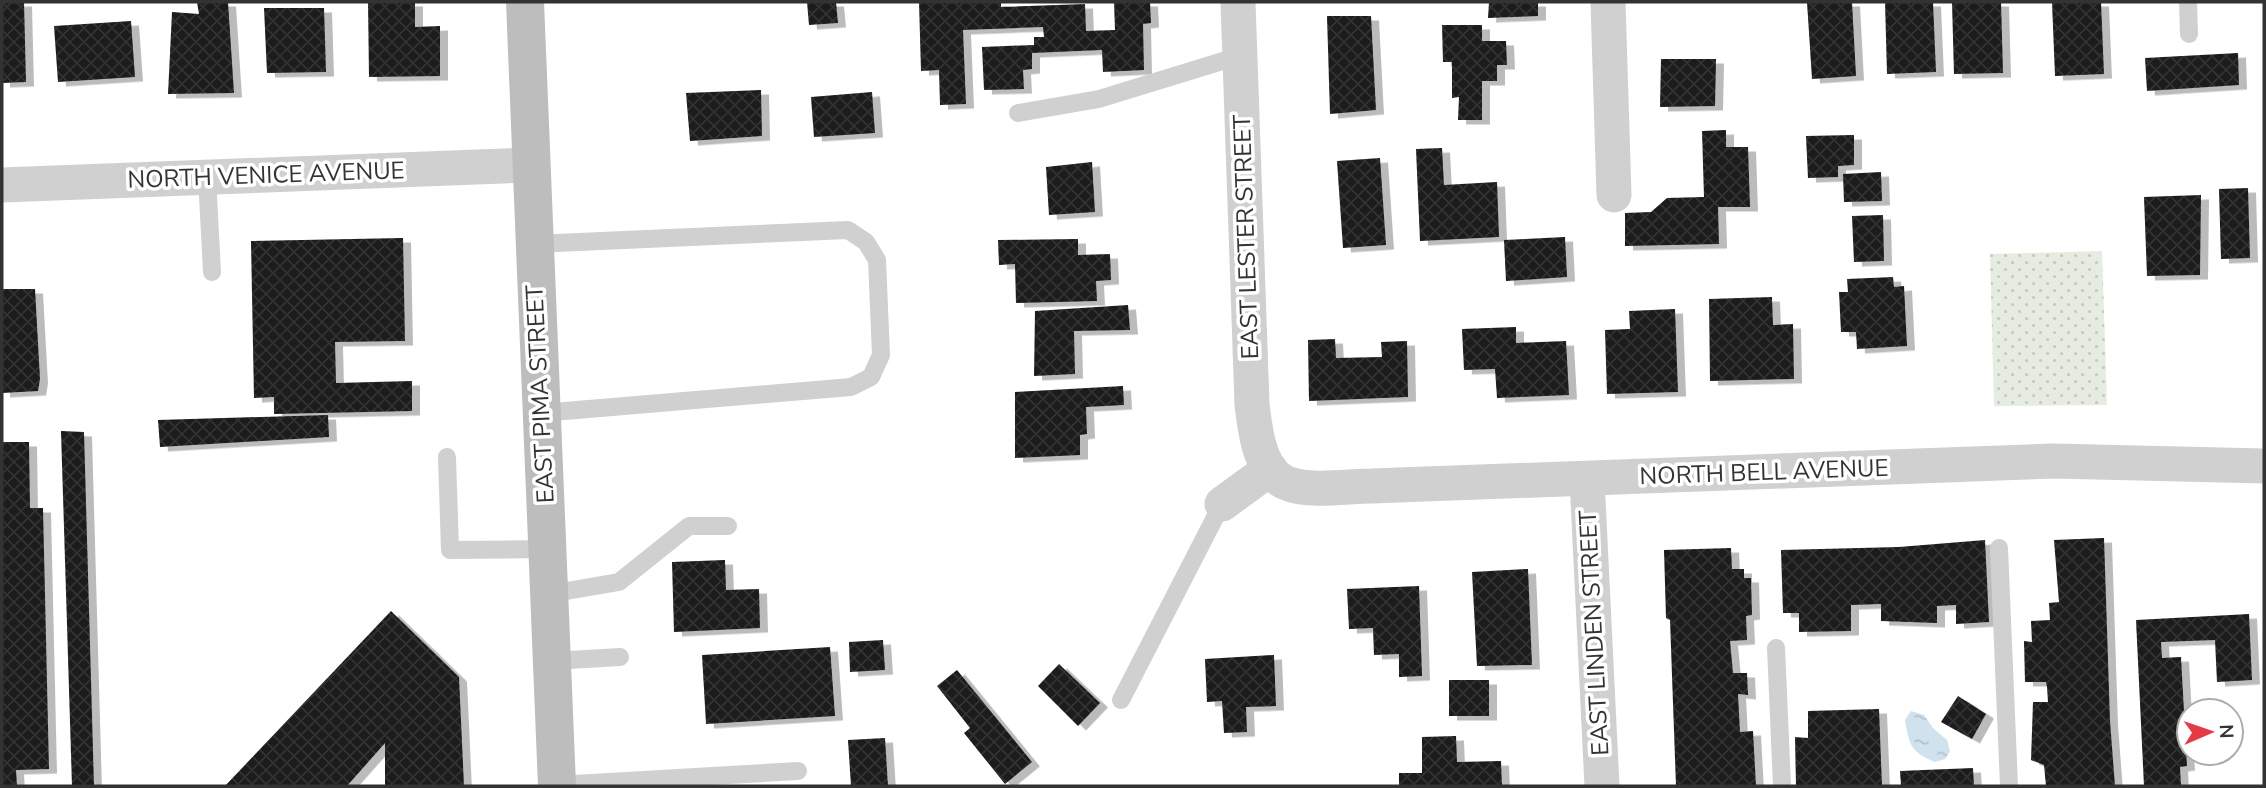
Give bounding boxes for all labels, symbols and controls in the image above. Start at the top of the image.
street label: EAST LESTER STREET [1226,114,1266,360]
street label: NORTH VENICE AVENUE [127,154,405,196]
street label: EAST PIMA STREET [518,283,562,504]
street label: NORTH BELL AVENUE [1639,452,1889,492]
street label: EAST LINDEN STREET [1572,509,1616,757]
north arrow [2175,697,2245,767]
text: N [2213,724,2239,739]

